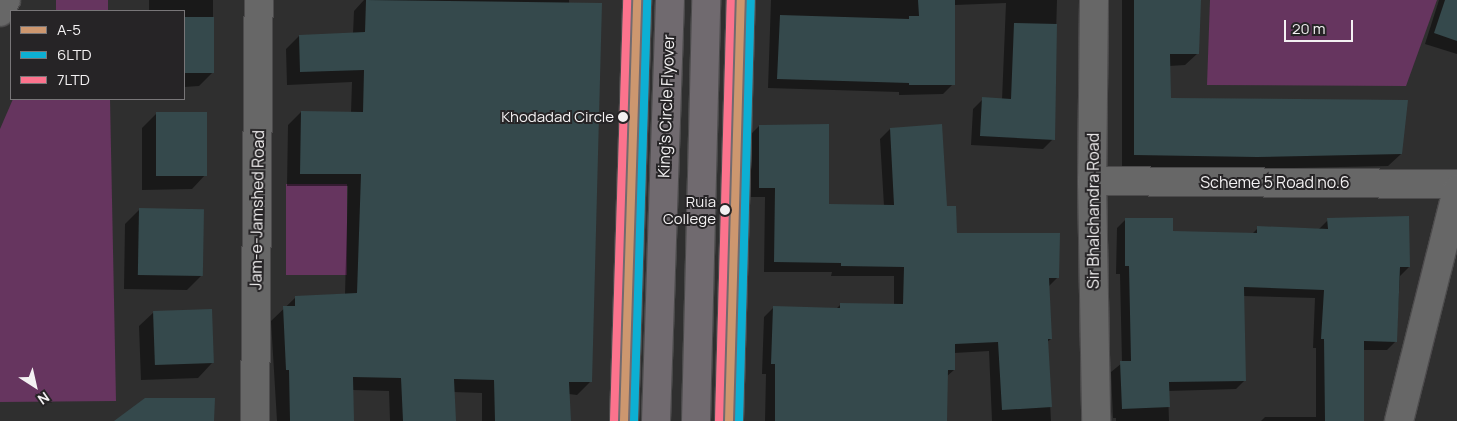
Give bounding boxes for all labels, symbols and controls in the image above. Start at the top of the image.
legend [10,10,185,100]
scale bar [1287,10,1356,42]
text: 20 m [1292,18,1325,39]
text: A-5 [57,19,81,40]
street label: King's Circle Flyover [654,34,678,178]
text: 6LTD [57,44,92,65]
text: 7LTD [57,69,90,90]
place label: Khodadad Circle [501,108,614,126]
marker: Khodadad Circle [618,112,628,122]
street label: Jam-e-Jamshed Road [246,130,268,290]
street label: Sir Bhalchandra Road [1083,133,1103,289]
street label: Scheme 5 Road no.6 [1200,172,1350,192]
place label: Ruia College [663,192,716,227]
marker: Ruia College [720,205,730,215]
north arrow [10,361,60,411]
text: N [34,388,53,409]

